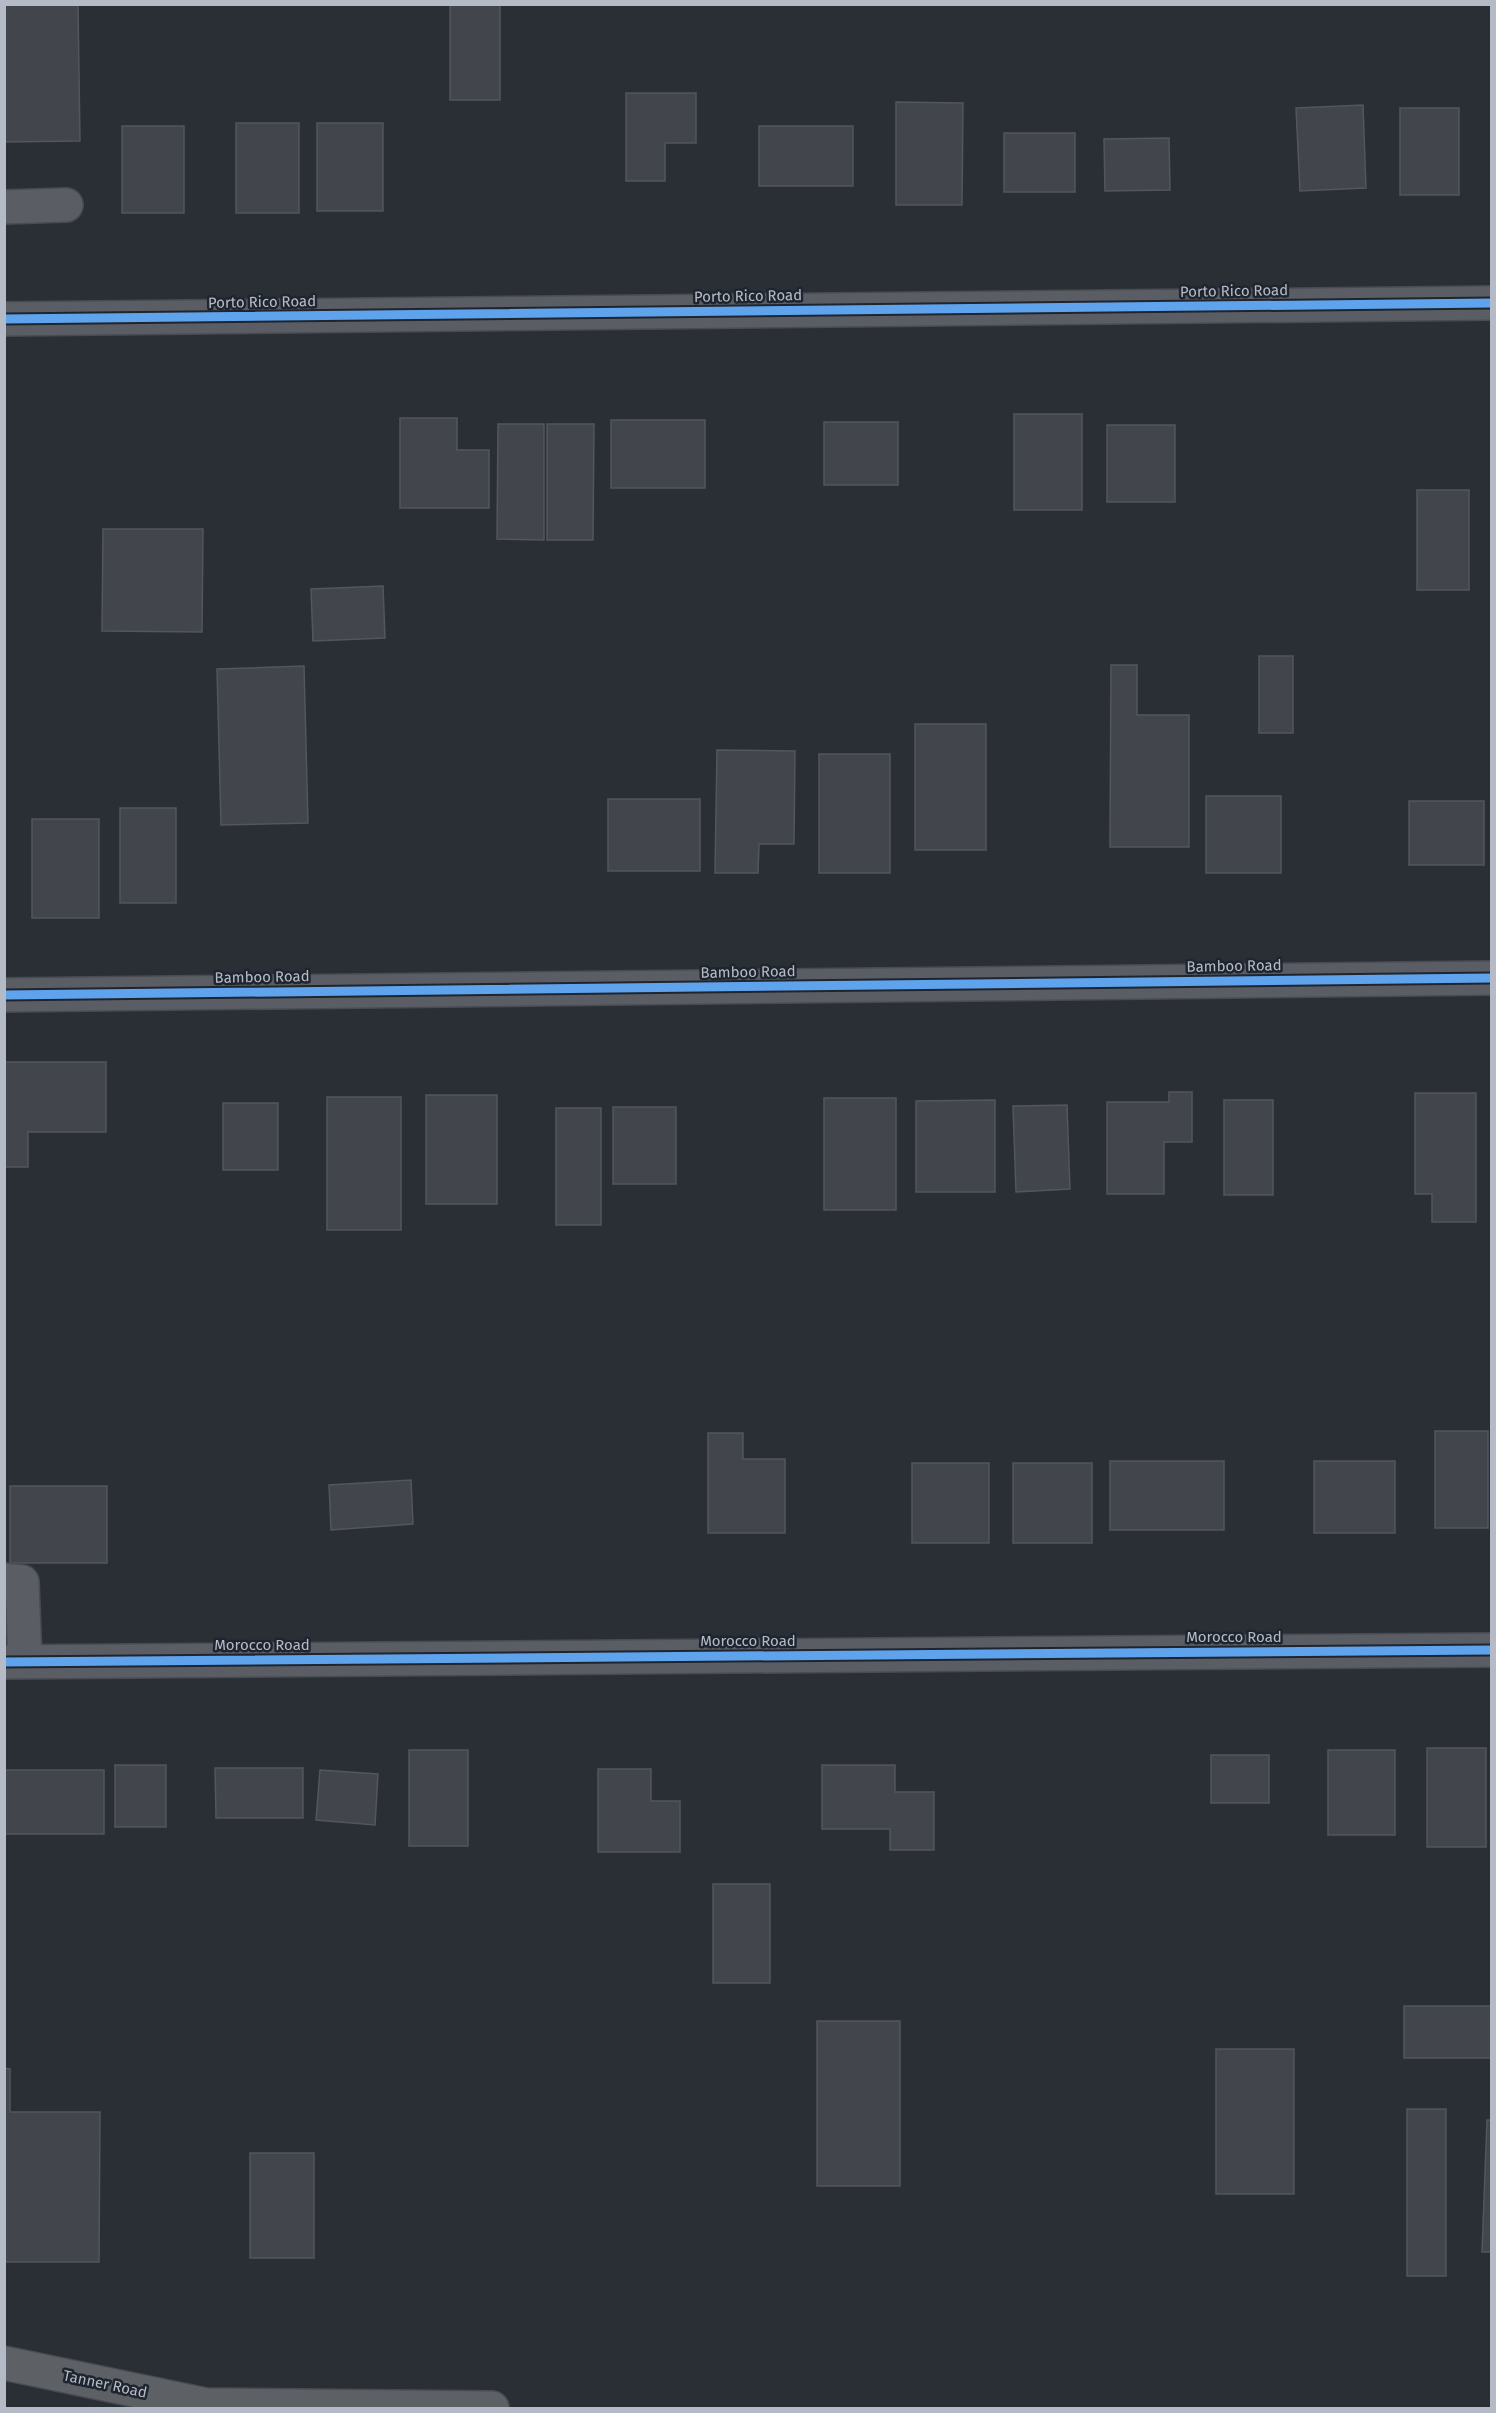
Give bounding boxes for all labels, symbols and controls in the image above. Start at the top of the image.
street label: Porto Rico Road [1180,281,1288,301]
street label: Porto Rico Road [694,286,802,306]
street label: Porto Rico Road [208,292,316,312]
street label: Bamboo Road [1186,956,1282,976]
street label: Bamboo Road [700,962,796,982]
street label: Bamboo Road [214,967,310,987]
street label: Morocco Road [1186,1628,1282,1646]
street label: Morocco Road [700,1632,796,1650]
street label: Morocco Road [214,1636,310,1654]
street label: Tanner Road [61,2366,149,2402]

